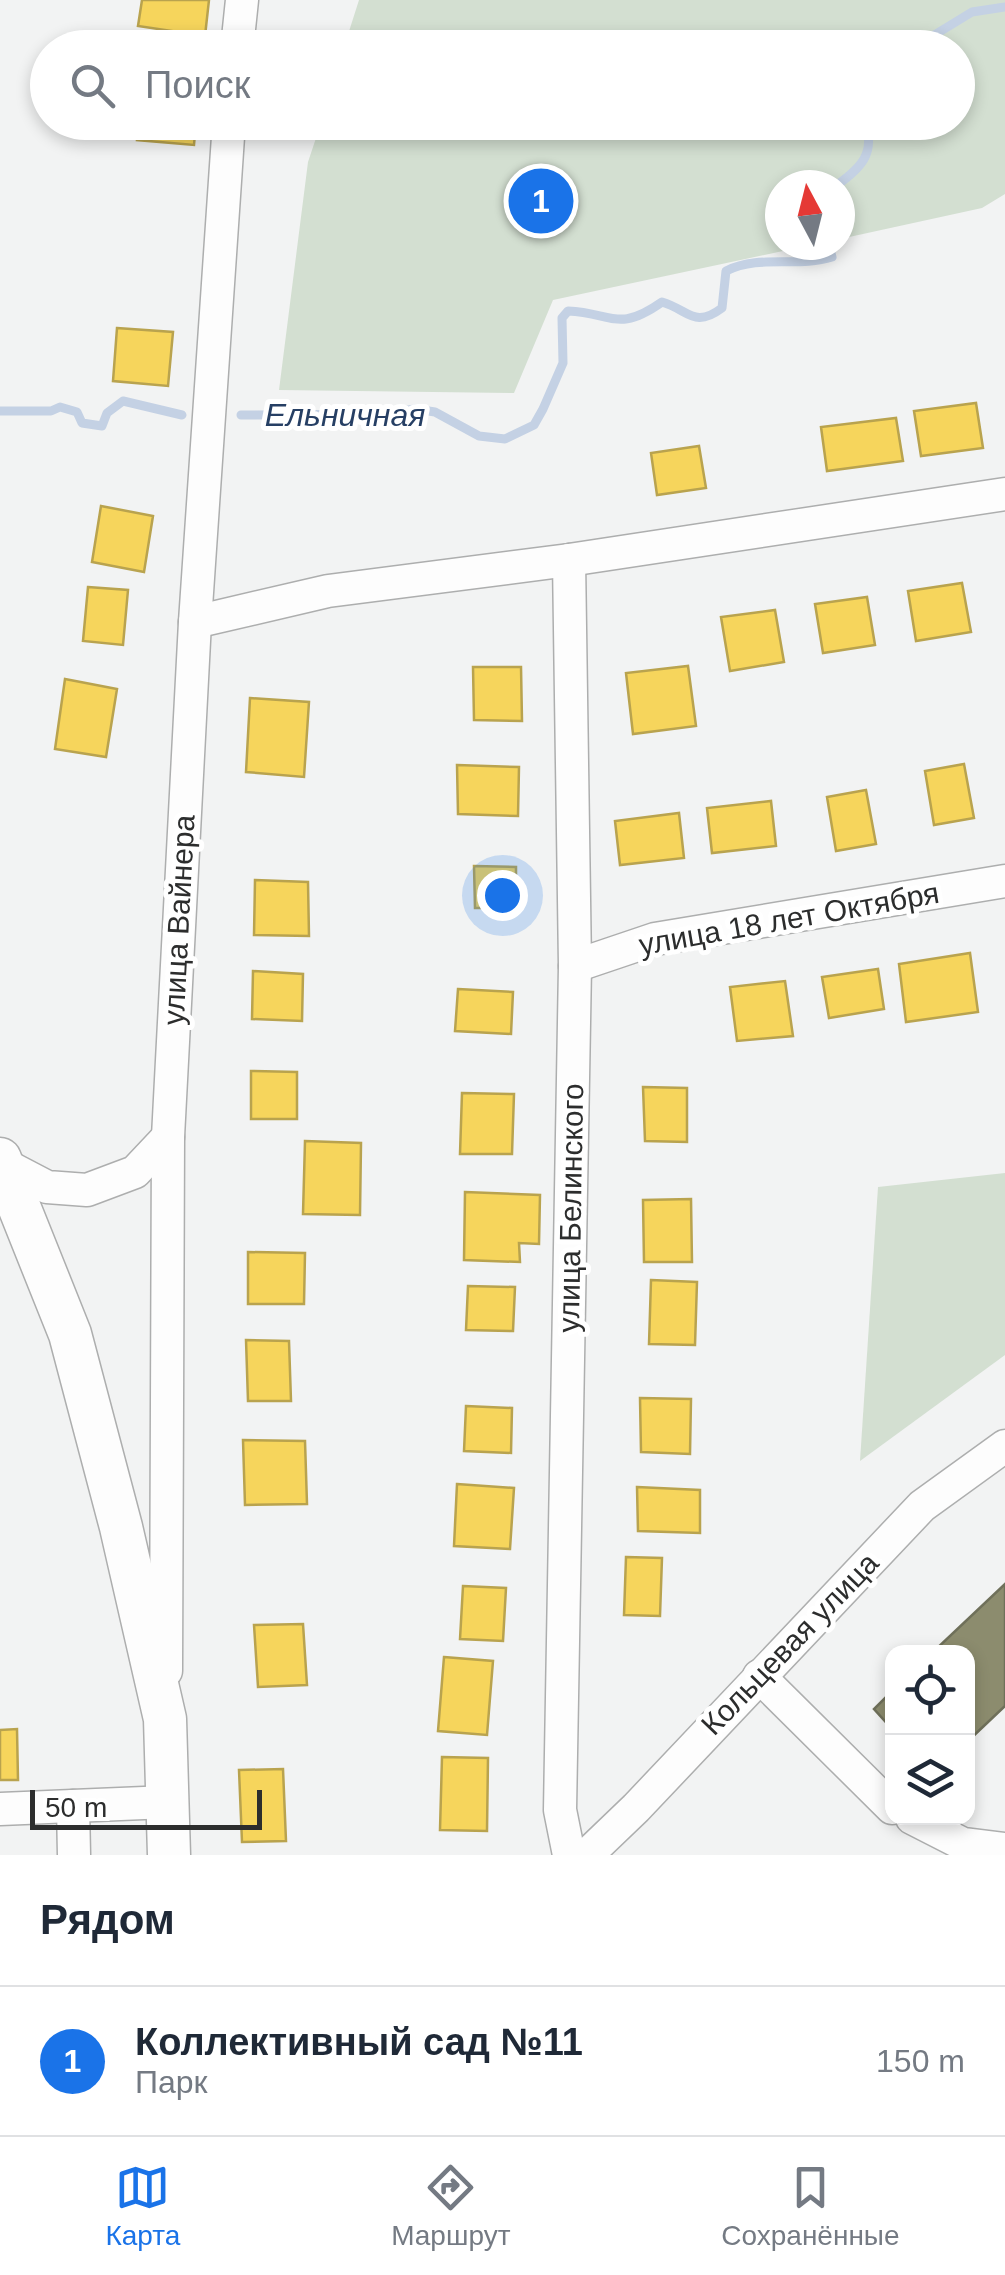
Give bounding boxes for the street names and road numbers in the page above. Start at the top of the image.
street label: улица Вайнера [157,814,201,1026]
street label: улица 18 лет Октября [636,876,942,961]
street label: улица Белинского [552,1083,589,1333]
street label: Кольцевая улица [695,1546,885,1741]

